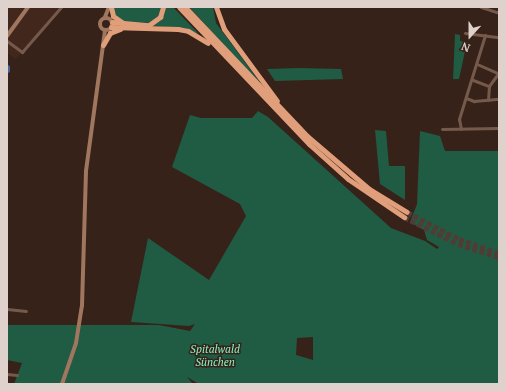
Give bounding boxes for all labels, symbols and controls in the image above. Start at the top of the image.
north arrow [450,16,490,56]
text: N [459,39,472,55]
park label: Spitalwald Sünchen [190,343,240,369]

